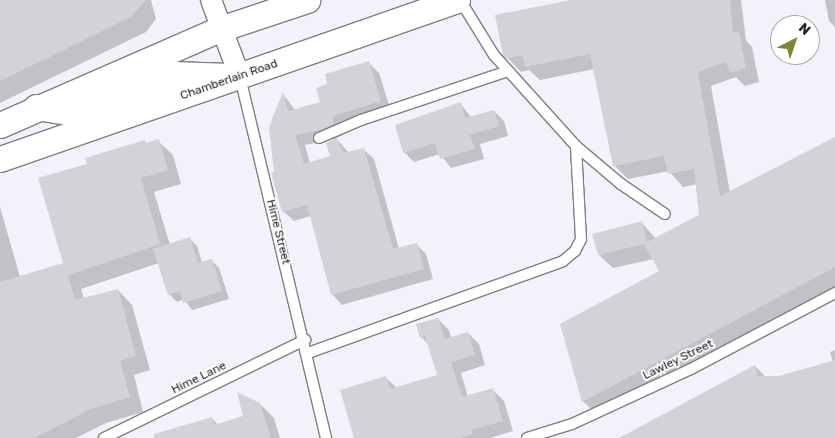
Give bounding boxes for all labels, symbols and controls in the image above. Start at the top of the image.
north arrow [770,15,820,65]
text: N [795,19,814,39]
street label: Chamberlain Road [178,57,280,103]
street label: Hime Street [263,198,293,266]
street label: Lawley Street [640,337,716,383]
street label: Hime Lane [169,359,229,397]

